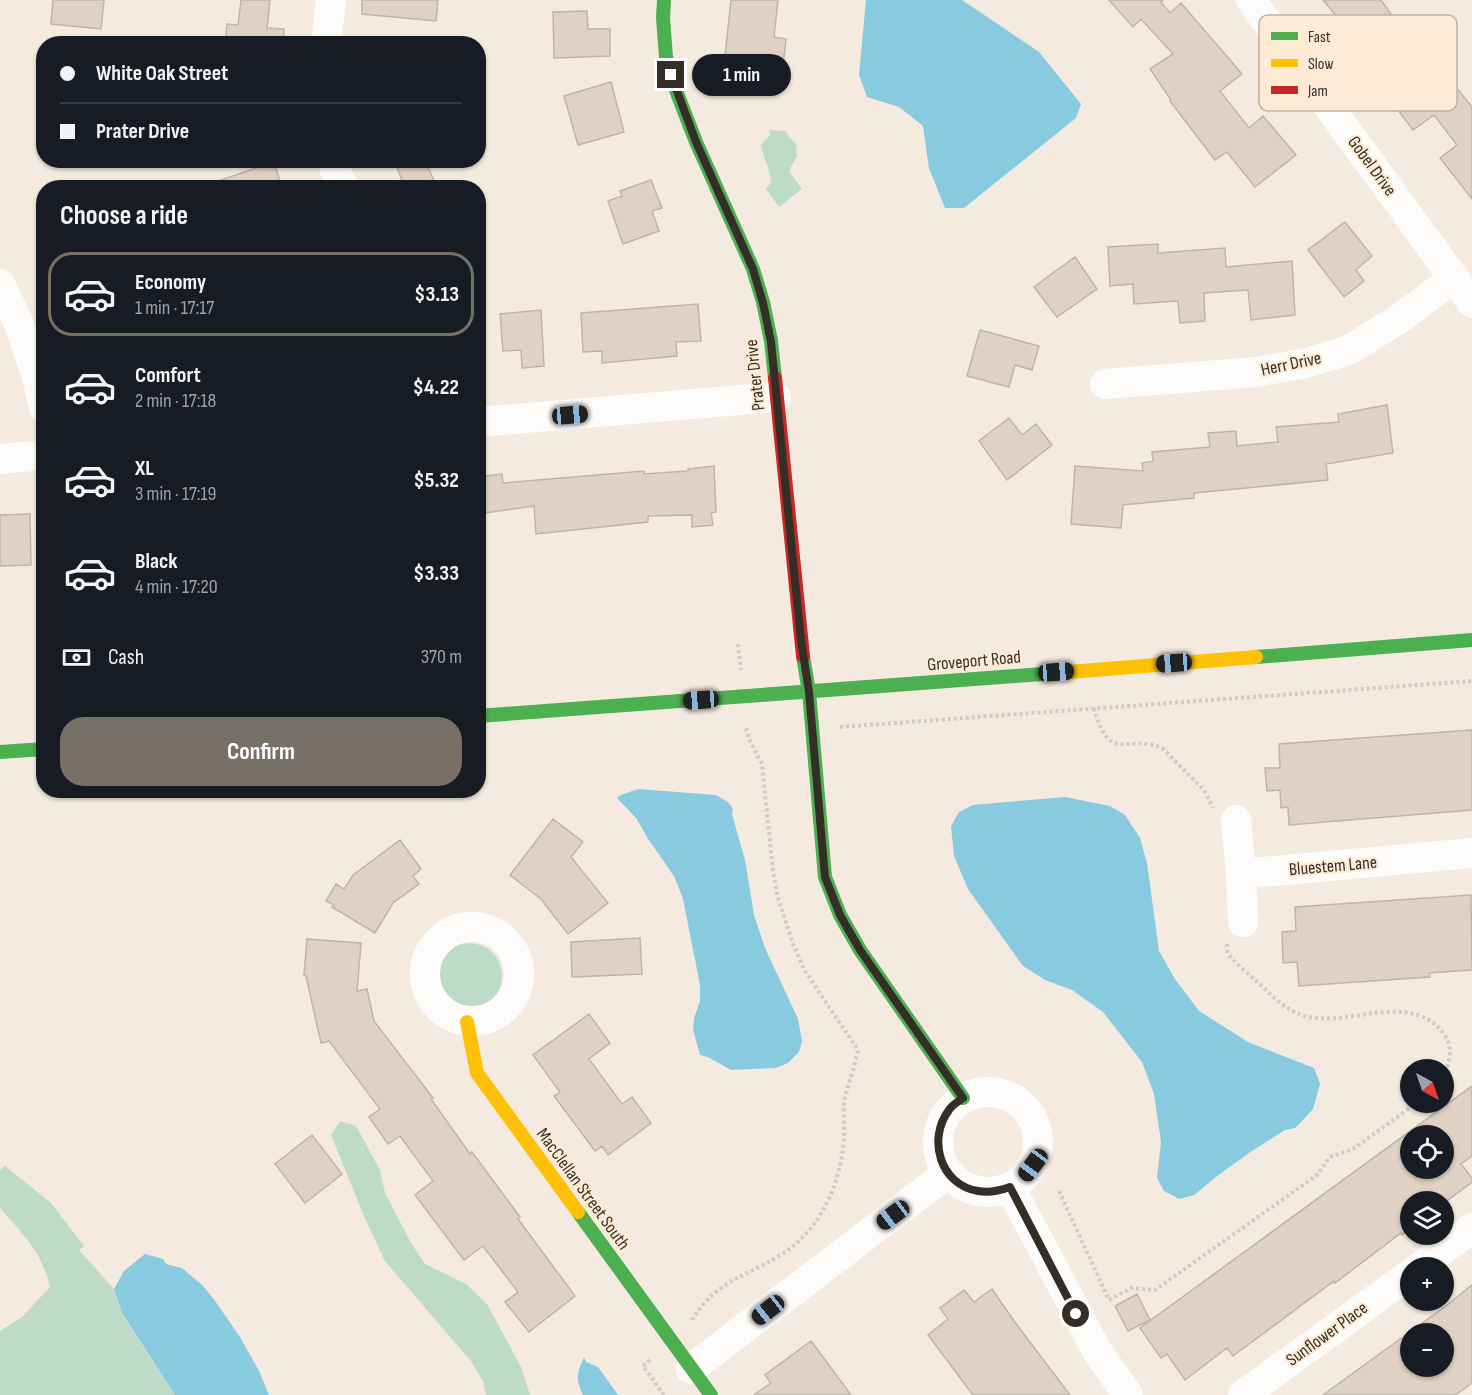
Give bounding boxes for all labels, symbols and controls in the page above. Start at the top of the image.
legend [1259,15,1457,111]
text: Fast [1308,28,1331,47]
callout: 1 min [692,54,791,96]
text: Slow [1308,55,1333,74]
text: White Oak Street [96,60,228,87]
route end [657,61,684,88]
text: 1 min [723,63,760,87]
text: Jam [1307,82,1328,101]
text: Prater Drive [96,118,189,145]
street label: Gobel Drive [1343,132,1401,200]
text: Choose a ride [60,200,188,232]
icon: car [63,267,117,321]
text: Economy [135,269,206,296]
text: $3.13 [414,281,459,308]
text: 1 min · 17:17 [135,296,214,320]
street label: Prater Drive [741,338,769,412]
street label: Herr Drive [1259,347,1323,381]
icon: car [63,360,117,414]
text: Comfort [135,362,201,389]
text: $4.22 [413,374,459,401]
text: 2 min · 17:18 [135,389,216,413]
car [551,404,589,426]
icon: car [63,453,117,507]
text: XL [135,455,154,482]
text: $5.32 [414,467,459,494]
text: 3 min · 17:19 [135,482,216,506]
icon: car [63,546,117,600]
text: Black [135,548,177,575]
text: $3.33 [413,560,459,587]
text: 4 min · 17:20 [135,575,218,599]
icon: cash [60,641,93,674]
text: Cash [108,644,144,671]
text: 370 m [421,645,462,669]
street label: Groveport Road [926,646,1022,676]
car [1155,653,1193,673]
car [1037,662,1075,682]
car [682,690,720,710]
button: Confirm [60,717,462,786]
street label: Bluestem Lane [1288,852,1378,880]
north arrow [1400,1059,1454,1113]
map controls [1400,1059,1454,1377]
street label: MacClellan Street South [532,1124,634,1254]
button: locate [1400,1125,1454,1179]
car [1015,1145,1051,1185]
button: layers [1400,1191,1454,1245]
car [873,1197,913,1233]
button: + [1400,1257,1454,1311]
car [748,1292,788,1328]
street label: Sunflower Place [1282,1297,1372,1371]
route start [1062,1300,1089,1327]
button: − [1400,1323,1454,1377]

